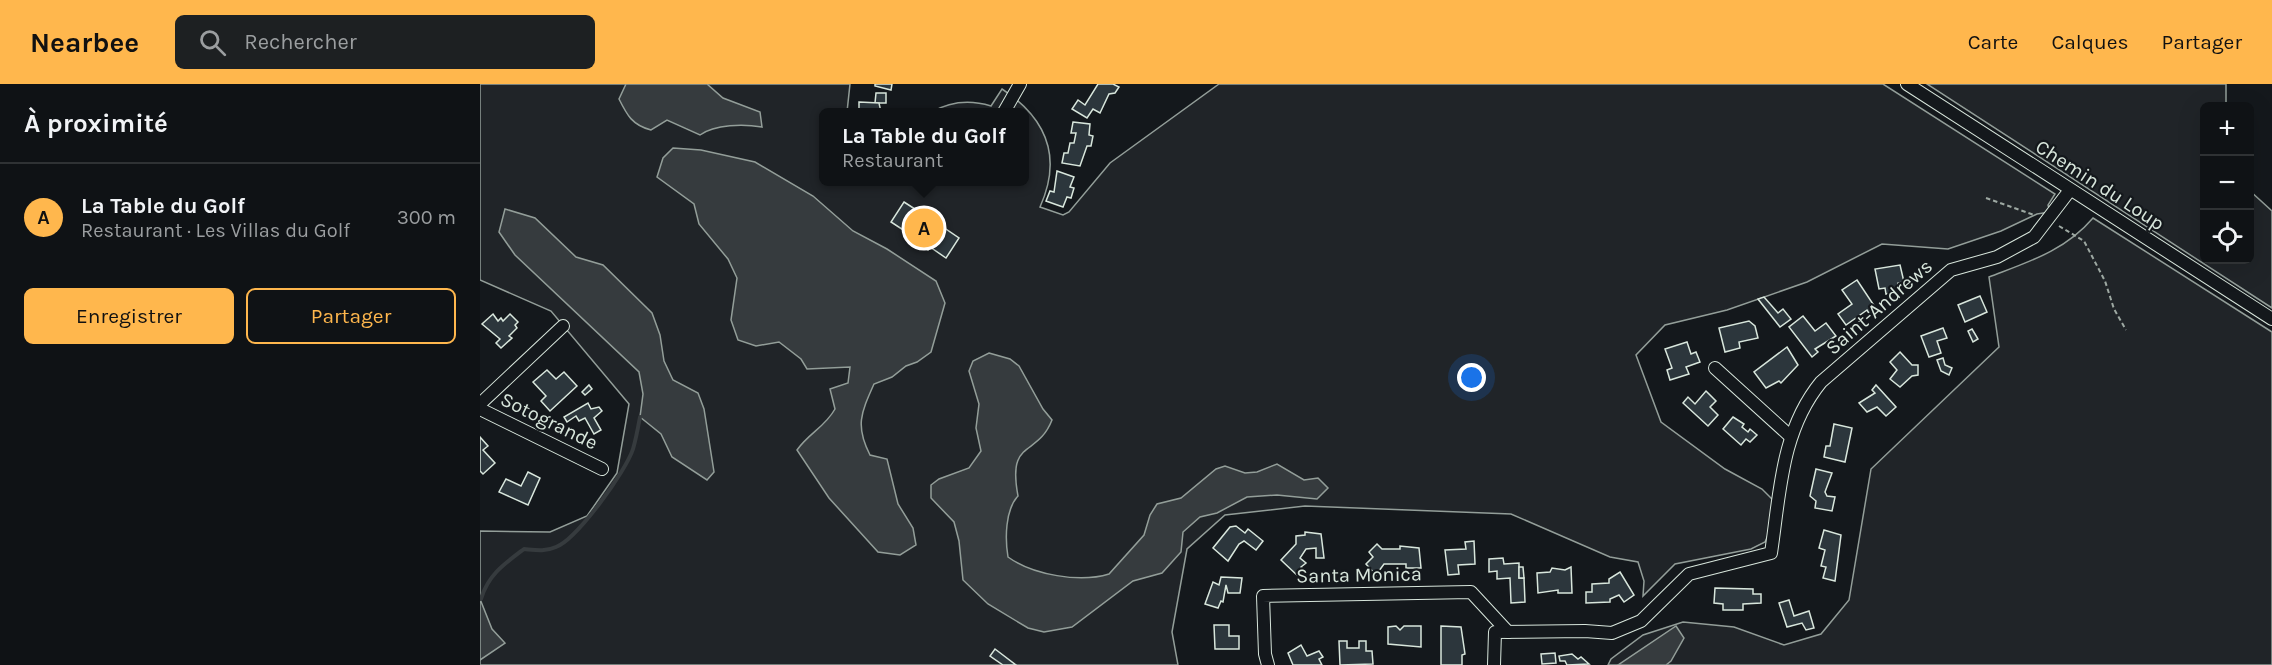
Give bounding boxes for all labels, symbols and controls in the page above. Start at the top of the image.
search box [175,15,595,69]
text: Nearbee [30,26,139,59]
icon: search [196,26,229,59]
text: Rechercher [244,29,357,55]
text: Carte [1968,30,2018,54]
text: Calques [2051,30,2129,54]
text: Partager [2162,30,2242,54]
map controls [2200,102,2254,264]
button: + [2200,102,2254,156]
text: À proximité [24,108,168,139]
popup [819,108,1029,186]
text: La Table du Golf [842,123,1006,149]
street label: Chemin du Loup [2031,135,2169,235]
text: Restaurant [842,149,943,172]
button: − [2200,156,2254,210]
text: La Table du Golf [81,193,245,219]
text: A [37,206,50,229]
text: 300 m [397,206,456,229]
pin: A [904,206,944,250]
button: locate [2200,210,2254,264]
text: Restaurant · Les Villas du Golf [81,219,350,242]
street label: Saint-Andrews [1821,255,1937,359]
button: Enregistrer [24,288,234,344]
button: Partager [246,288,456,344]
your location [1457,363,1486,392]
street label: Sotogrande [497,388,601,454]
street label: Santa Monica [1296,562,1422,588]

